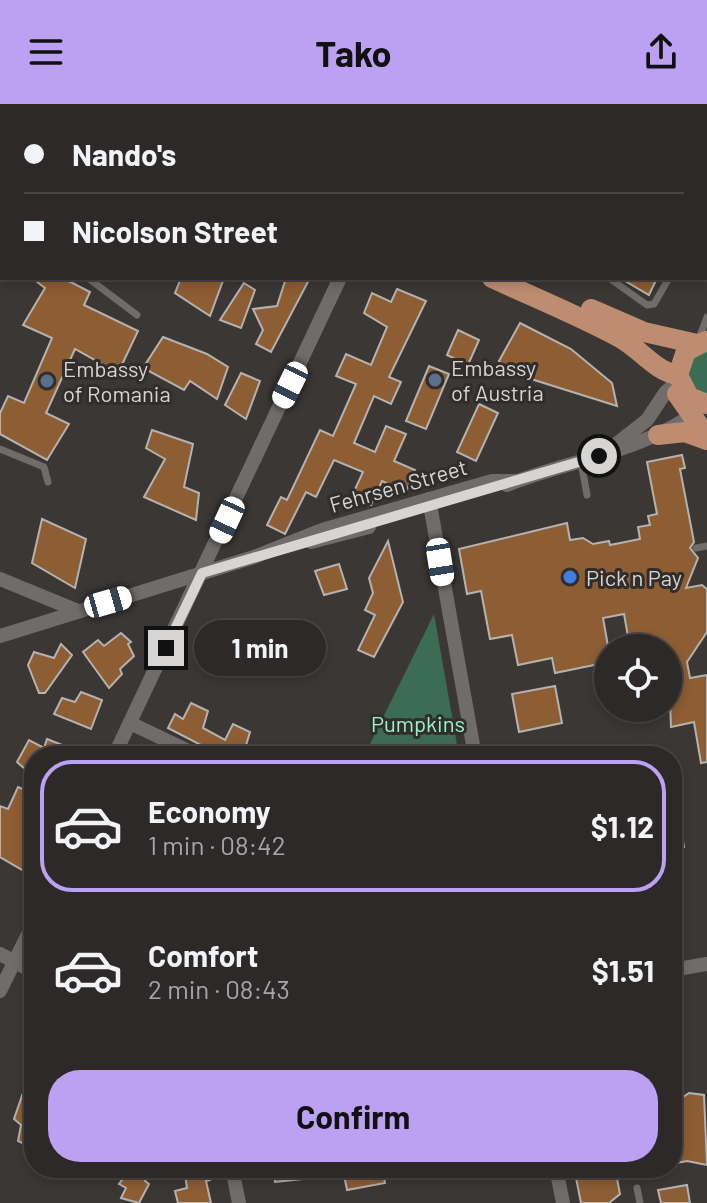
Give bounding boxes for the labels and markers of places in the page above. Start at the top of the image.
place label: Embassy of Austria [451,354,544,405]
place label: Embassy of Romania [63,355,171,406]
marker: Embassy of Austria [426,371,444,389]
marker: Embassy of Romania [38,372,56,390]
place label: Pick n Pay [586,564,682,590]
marker: Pick n Pay [561,568,579,586]

